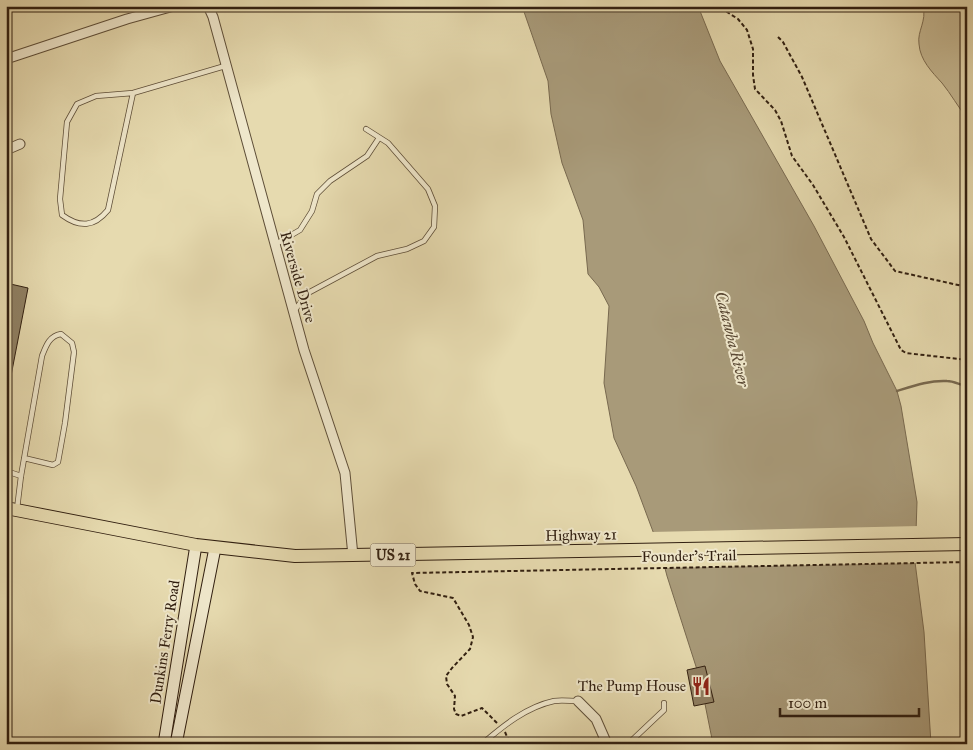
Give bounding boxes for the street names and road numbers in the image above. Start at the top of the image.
street label: Riverside Drive [276,229,320,325]
street label: Highway 21 [545,525,617,545]
road number: US 21 [370,544,416,566]
street label: Founder's Trail [641,546,738,566]
street label: Dunkins Ferry Road [146,578,184,705]

